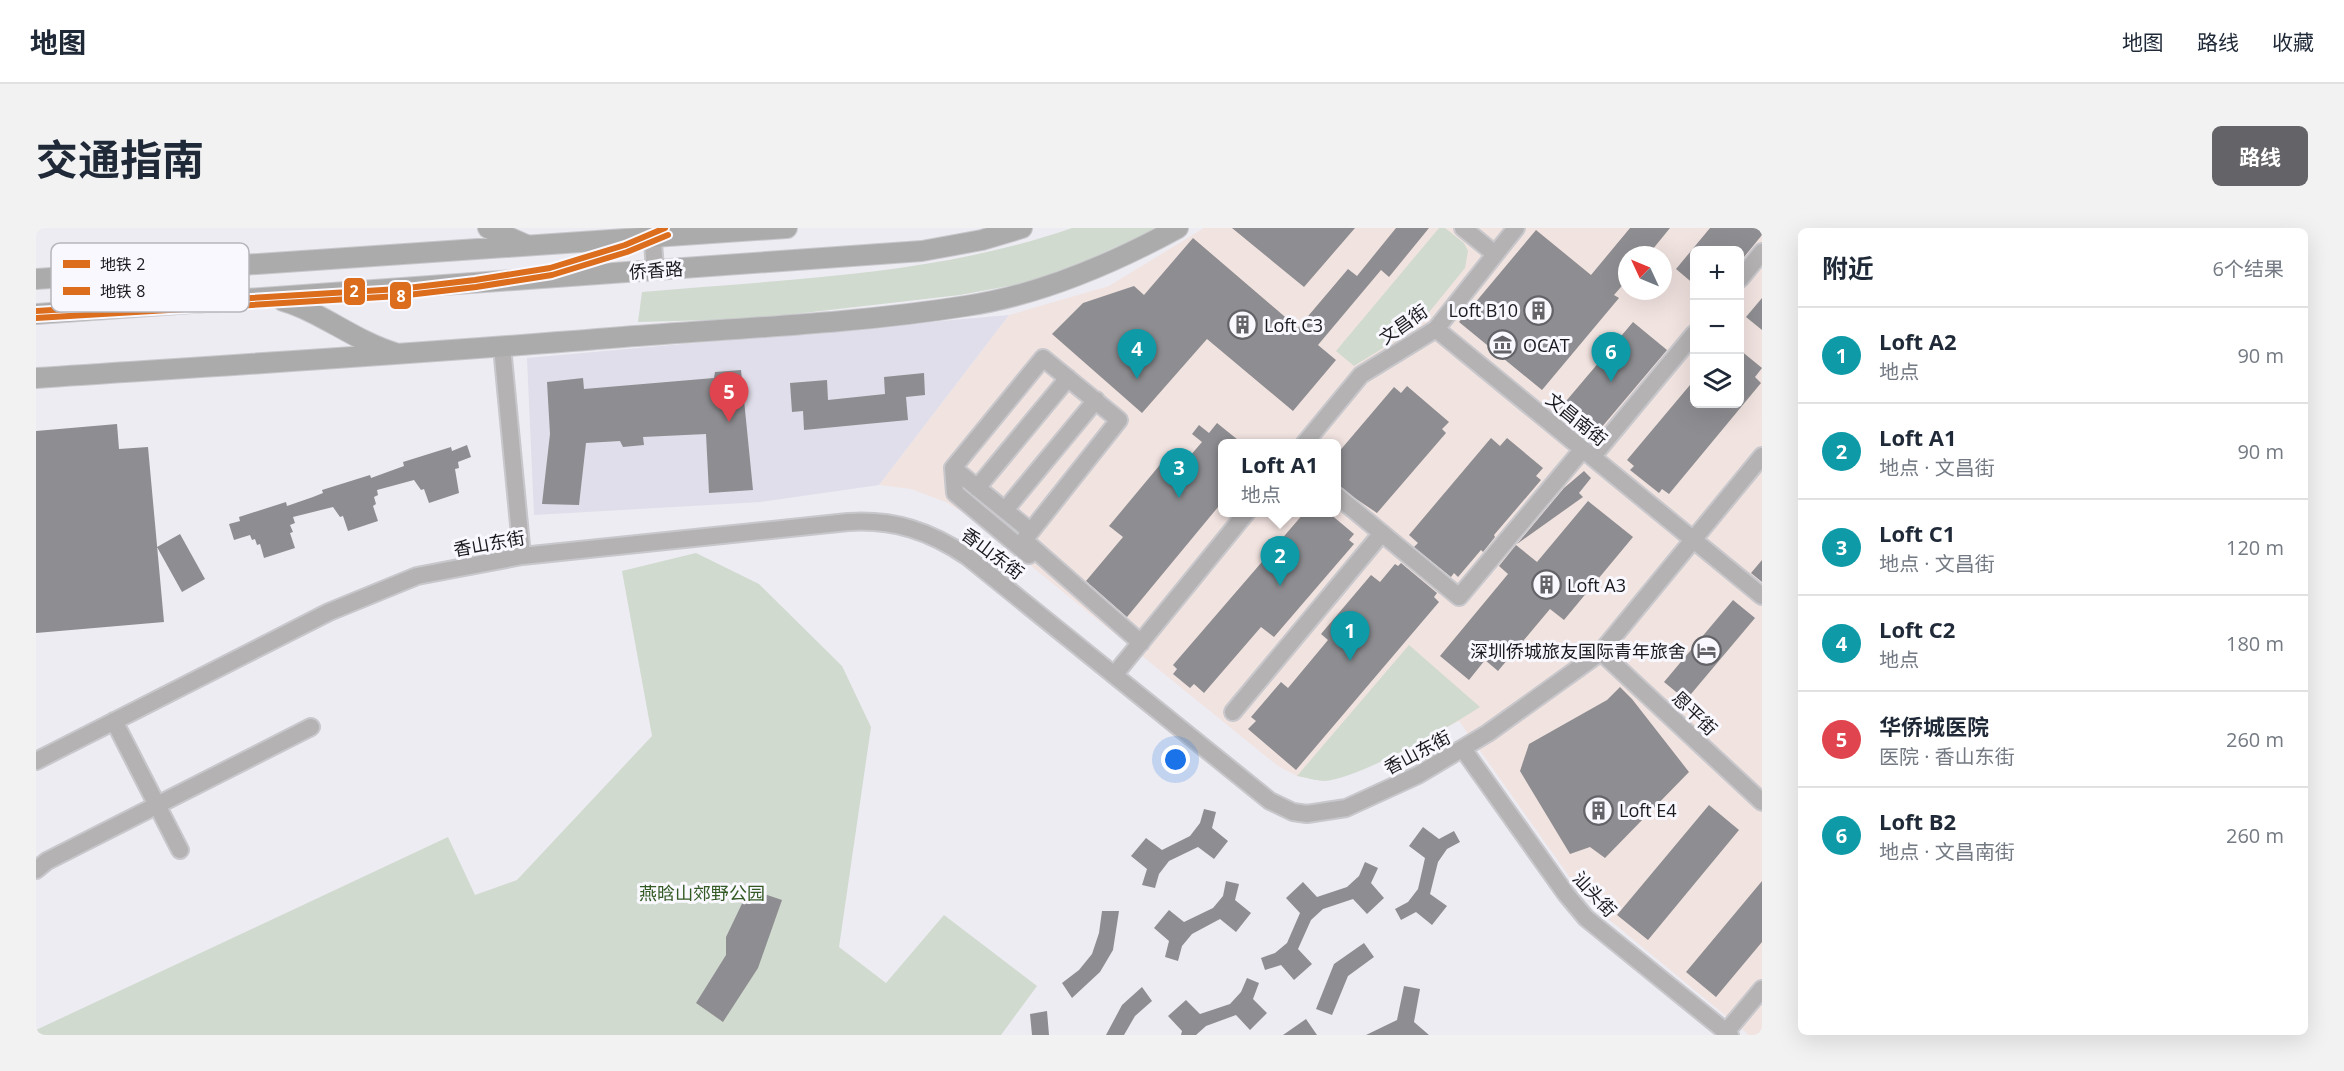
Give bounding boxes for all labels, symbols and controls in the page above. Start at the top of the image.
text: 地图 [30,23,86,61]
text: 地图 [2122,28,2164,56]
text: 路线 [2197,28,2239,56]
text: 收藏 [2272,28,2314,56]
button: 路线 [2212,126,2308,186]
text: 交通指南 [36,130,204,187]
legend [51,243,249,312]
north arrow [1618,246,1672,300]
map controls [1690,246,1744,408]
button: + [1690,246,1744,300]
text: 附近 [1822,250,1874,286]
text: 地铁 2 [100,253,145,275]
text: 6个结果 [2213,255,2284,282]
street label: 侨香路 [628,256,684,284]
line badge: 2 [343,277,366,306]
text: 地铁 8 [100,280,145,302]
text: 2 [349,280,359,302]
line badge: 8 [389,281,412,310]
text: 8 [396,285,406,307]
building icon: Loft B10 [1523,294,1555,326]
place label: Loft B10 [1448,298,1518,322]
street label: 文昌街 [1374,299,1432,349]
button: − [1690,300,1744,354]
building icon: Loft C3 [1227,309,1259,341]
place label: Loft C3 [1264,313,1323,337]
text: Loft A2 [1879,326,1957,356]
museum icon: OCAT [1486,329,1518,361]
pin: 4 [1118,330,1156,379]
pin: 6 [1592,332,1630,382]
place label: OCAT [1523,333,1570,357]
text: 1 [1836,342,1847,369]
text: 90 m [2237,342,2284,369]
button: layers [1690,354,1744,408]
text: 地点 [1879,358,1919,385]
pin: 5 [710,372,748,422]
street label: 文昌南街 [1541,387,1613,451]
text: Loft A1 [1879,422,1957,452]
text: 2 [1836,438,1847,465]
text: 90 m [2237,438,2284,465]
popup [1218,439,1341,517]
pin: 3 [1160,448,1198,498]
text: Loft A1 [1241,449,1318,479]
text: 地点 · 文昌街 [1879,454,1995,481]
text: 地点 [1241,481,1281,508]
text: Loft C1 [1879,518,1955,548]
street label: 香山东街 [957,522,1029,584]
street label: 香山东街 [451,525,527,561]
text: 3 [1836,534,1847,561]
text: 120 m [2226,534,2284,561]
pin: 2 [1260,536,1300,586]
text: 地点 · 文昌街 [1879,550,1995,577]
building icon: Loft A3 [1530,569,1562,601]
place label: Loft A3 [1567,573,1626,597]
pin: 1 [1330,612,1370,661]
text: Loft C2 [1879,614,1955,644]
text: 4 [1836,630,1847,657]
text: 180 m [2226,630,2284,657]
hotel icon: 深圳侨城旅友国际青年旅舍 [1691,635,1723,667]
place label: 深圳侨城旅友国际青年旅舍 [1470,639,1686,663]
text: 地点 [1879,646,1919,673]
street label: 恩平街 [1667,686,1723,740]
text: 华侨城医院 [1879,711,1989,741]
street label: 香山东街 [1380,725,1454,779]
text: 5 [1836,726,1847,753]
text: 260 m [2226,726,2284,753]
text: 医院 · 香山东街 [1879,743,2015,770]
your location [1161,745,1190,774]
building icon: Loft E4 [1582,794,1614,826]
place label: Loft E4 [1619,798,1677,822]
text: Loft B2 [1879,806,1956,836]
text: 6 [1836,822,1847,849]
text: 260 m [2226,822,2284,849]
text: 地点 · 文昌南街 [1879,838,2015,865]
street label: 汕头街 [1568,866,1622,922]
park label: 燕晗山郊野公园 [639,881,765,905]

